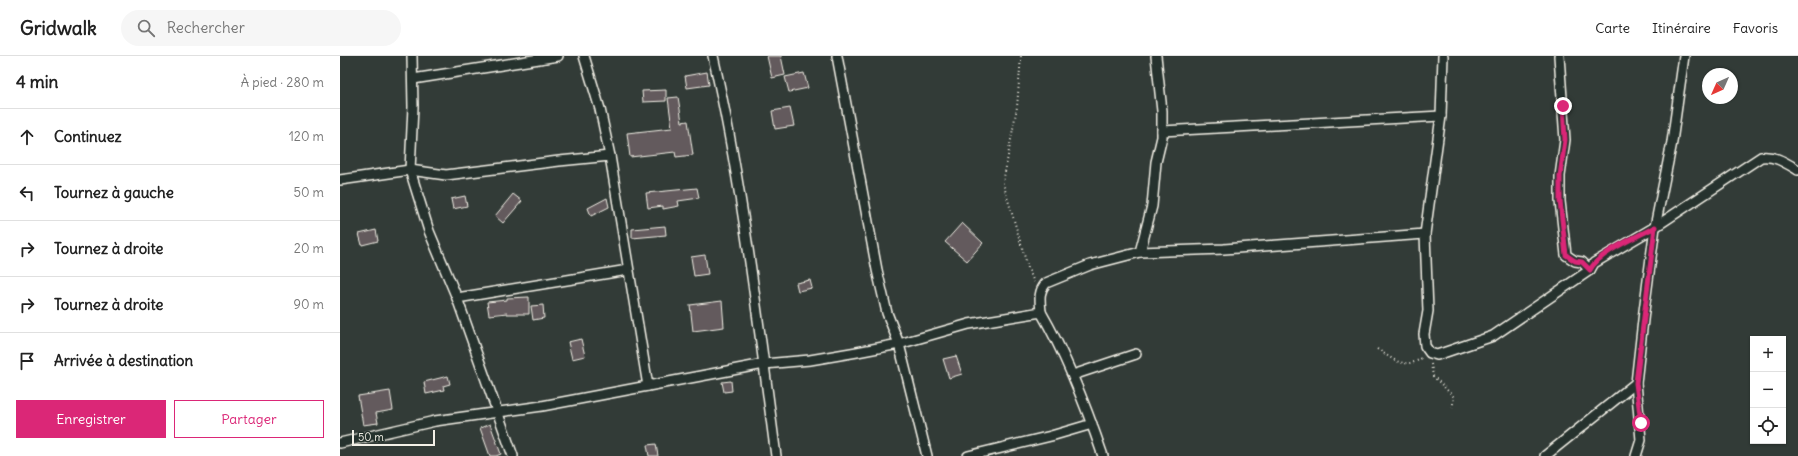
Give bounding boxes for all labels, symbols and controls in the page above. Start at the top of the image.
search box [121,10,401,46]
text: Gridwalk [20,16,97,40]
icon: search [135,17,157,39]
text: Rechercher [167,18,245,37]
text: Carte [1595,19,1630,37]
text: Itinéraire [1652,19,1711,37]
text: Favoris [1733,19,1778,37]
north arrow [1702,68,1738,104]
text: 4 min [16,71,58,93]
text: À pied · 280 m [241,74,324,91]
route end [1554,97,1572,115]
icon: ahead [16,126,38,148]
text: Continuez [54,127,122,146]
text: 120 m [289,128,324,145]
icon: left [16,182,38,204]
text: Tournez à gauche [54,183,174,202]
text: 50 m [293,184,324,201]
icon: right [16,238,38,260]
text: Tournez à droite [54,239,163,258]
text: 20 m [294,240,324,257]
icon: right [16,294,38,316]
text: Tournez à droite [54,295,163,314]
text: 90 m [293,296,324,313]
map controls [1750,336,1786,444]
button: + [1750,336,1786,372]
icon: arrive [16,350,38,372]
text: Arrivée à destination [54,351,193,370]
button: − [1750,372,1786,408]
button: Enregistrer [16,400,166,438]
button: Partager [174,400,324,438]
button: locate [1750,408,1786,444]
route start [1632,414,1650,432]
scale bar [352,428,435,447]
text: 50 m [358,430,384,444]

